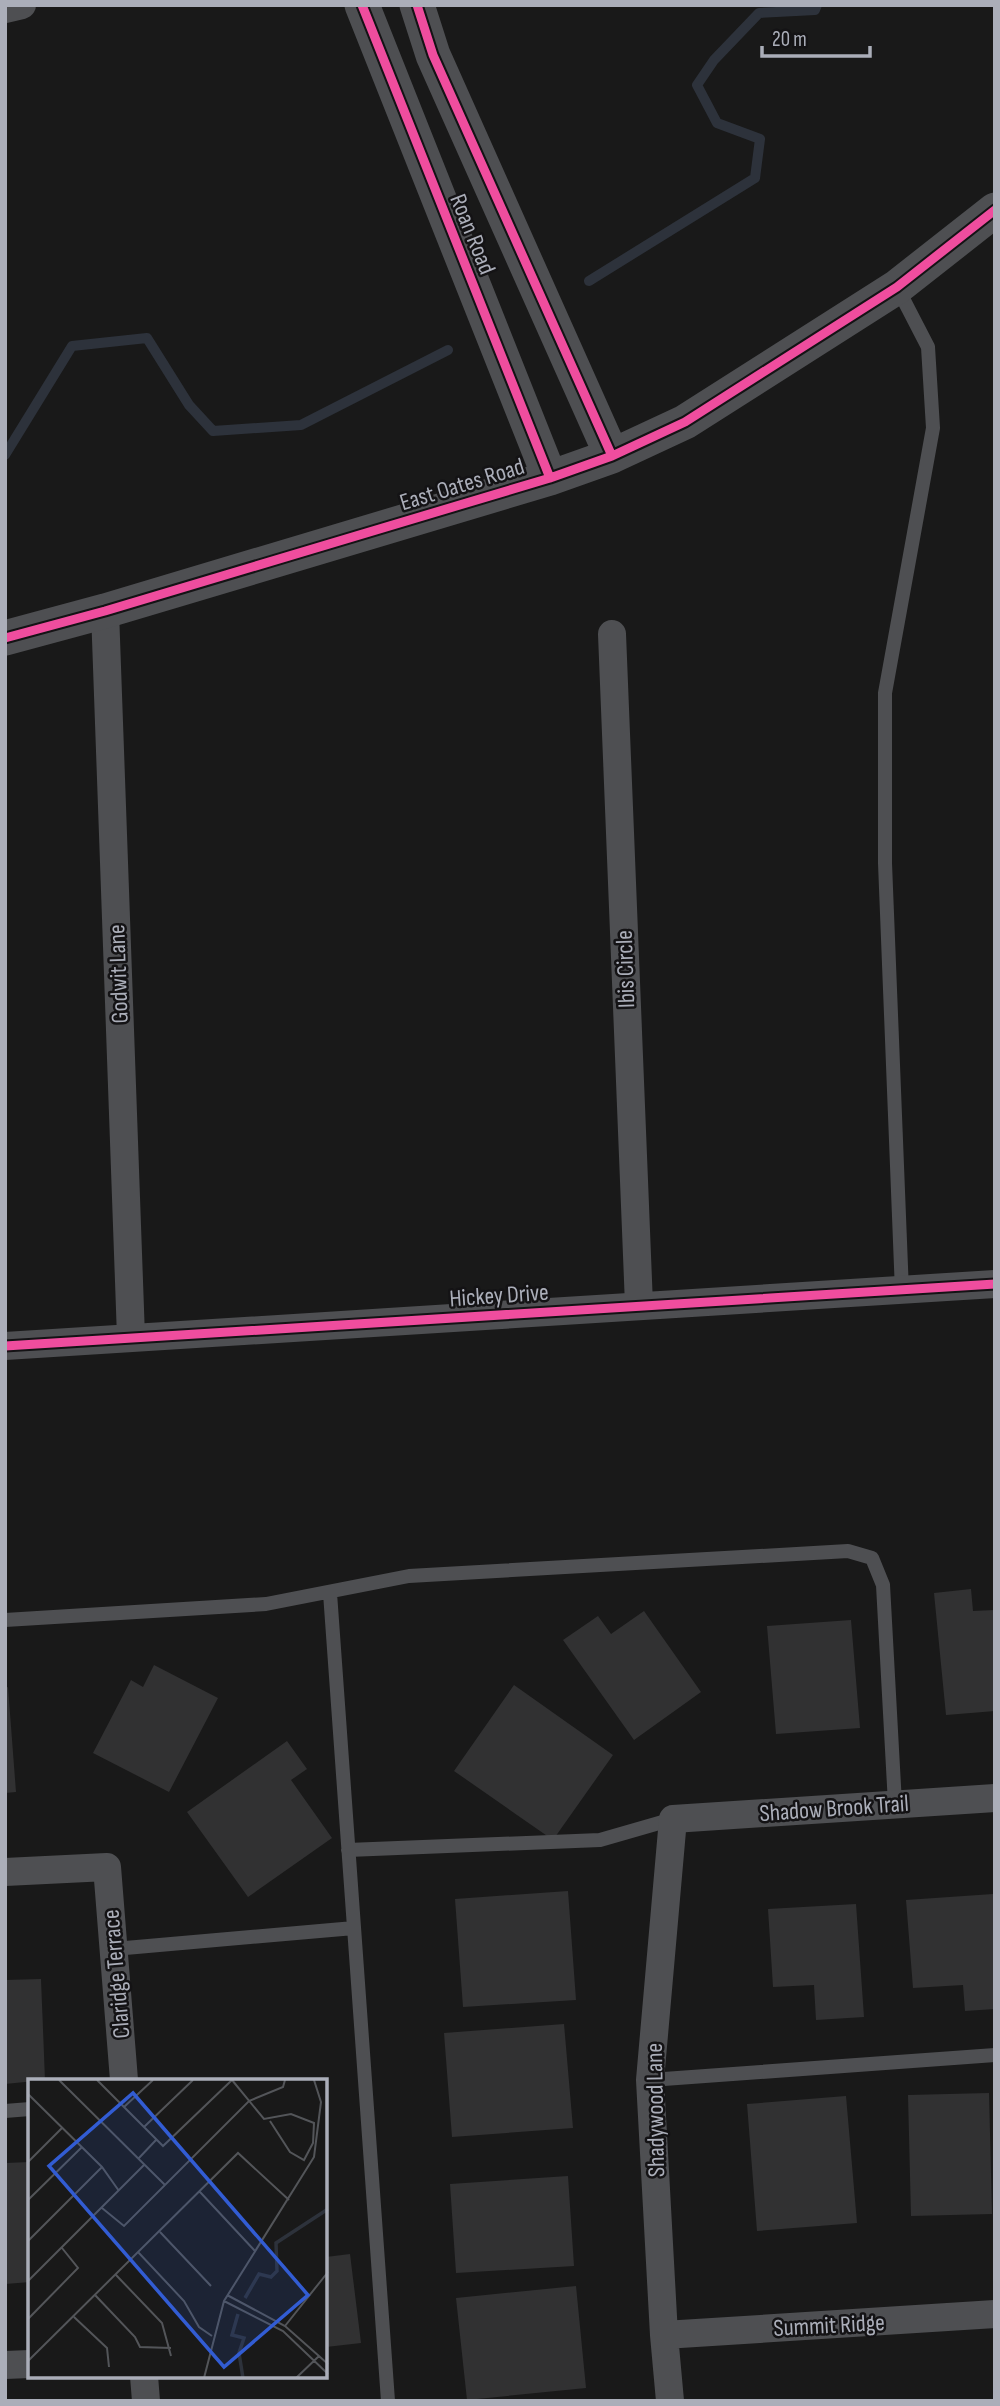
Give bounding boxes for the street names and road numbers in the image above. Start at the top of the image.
street label: Roan Road [443,190,502,279]
street label: East Oates Road [396,452,528,517]
street label: Godwit Lane [102,924,135,1024]
street label: Ibis Circle [610,929,641,1008]
street label: Hickey Drive [448,1278,550,1313]
street label: Shadow Brook Trail [758,1789,910,1828]
street label: Claridge Terrace [96,1908,137,2040]
street label: Shadywood Lane [640,2043,671,2177]
street label: Summit Ridge [773,2308,885,2343]

